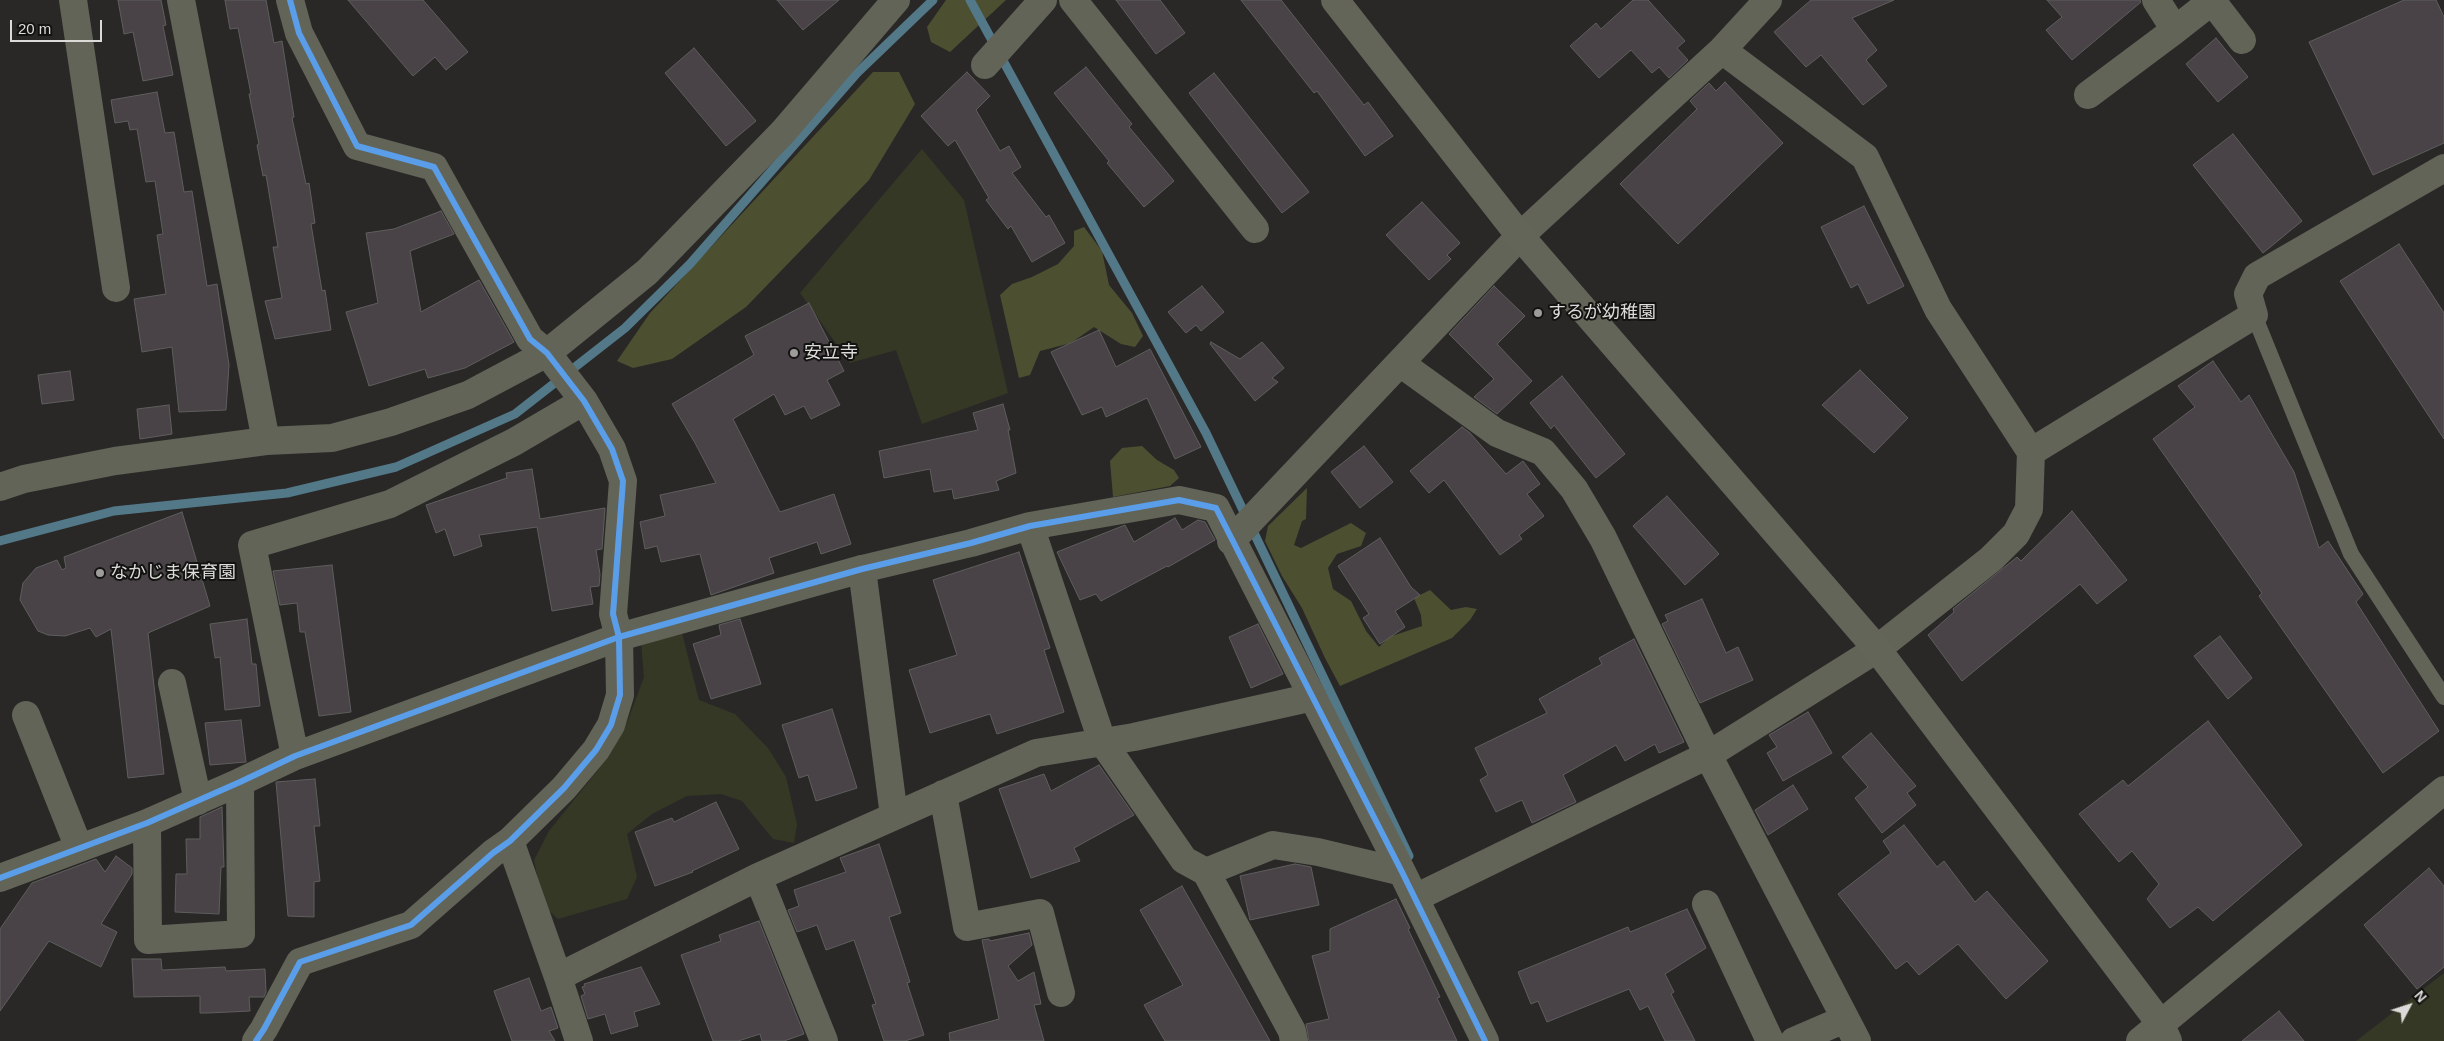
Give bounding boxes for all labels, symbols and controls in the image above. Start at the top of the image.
scale bar [12,10,105,42]
text: 20 m [18,20,51,37]
place label: するが幼稚園 [1548,302,1656,324]
marker: するが幼稚園 [1532,307,1544,319]
place label: 安立寺 [804,342,858,364]
marker: 安立寺 [788,347,800,359]
place label: なかじま保育園 [110,562,236,584]
marker: なかじま保育園 [94,567,106,579]
north arrow [2384,981,2434,1031]
text: N [2411,987,2430,1005]

